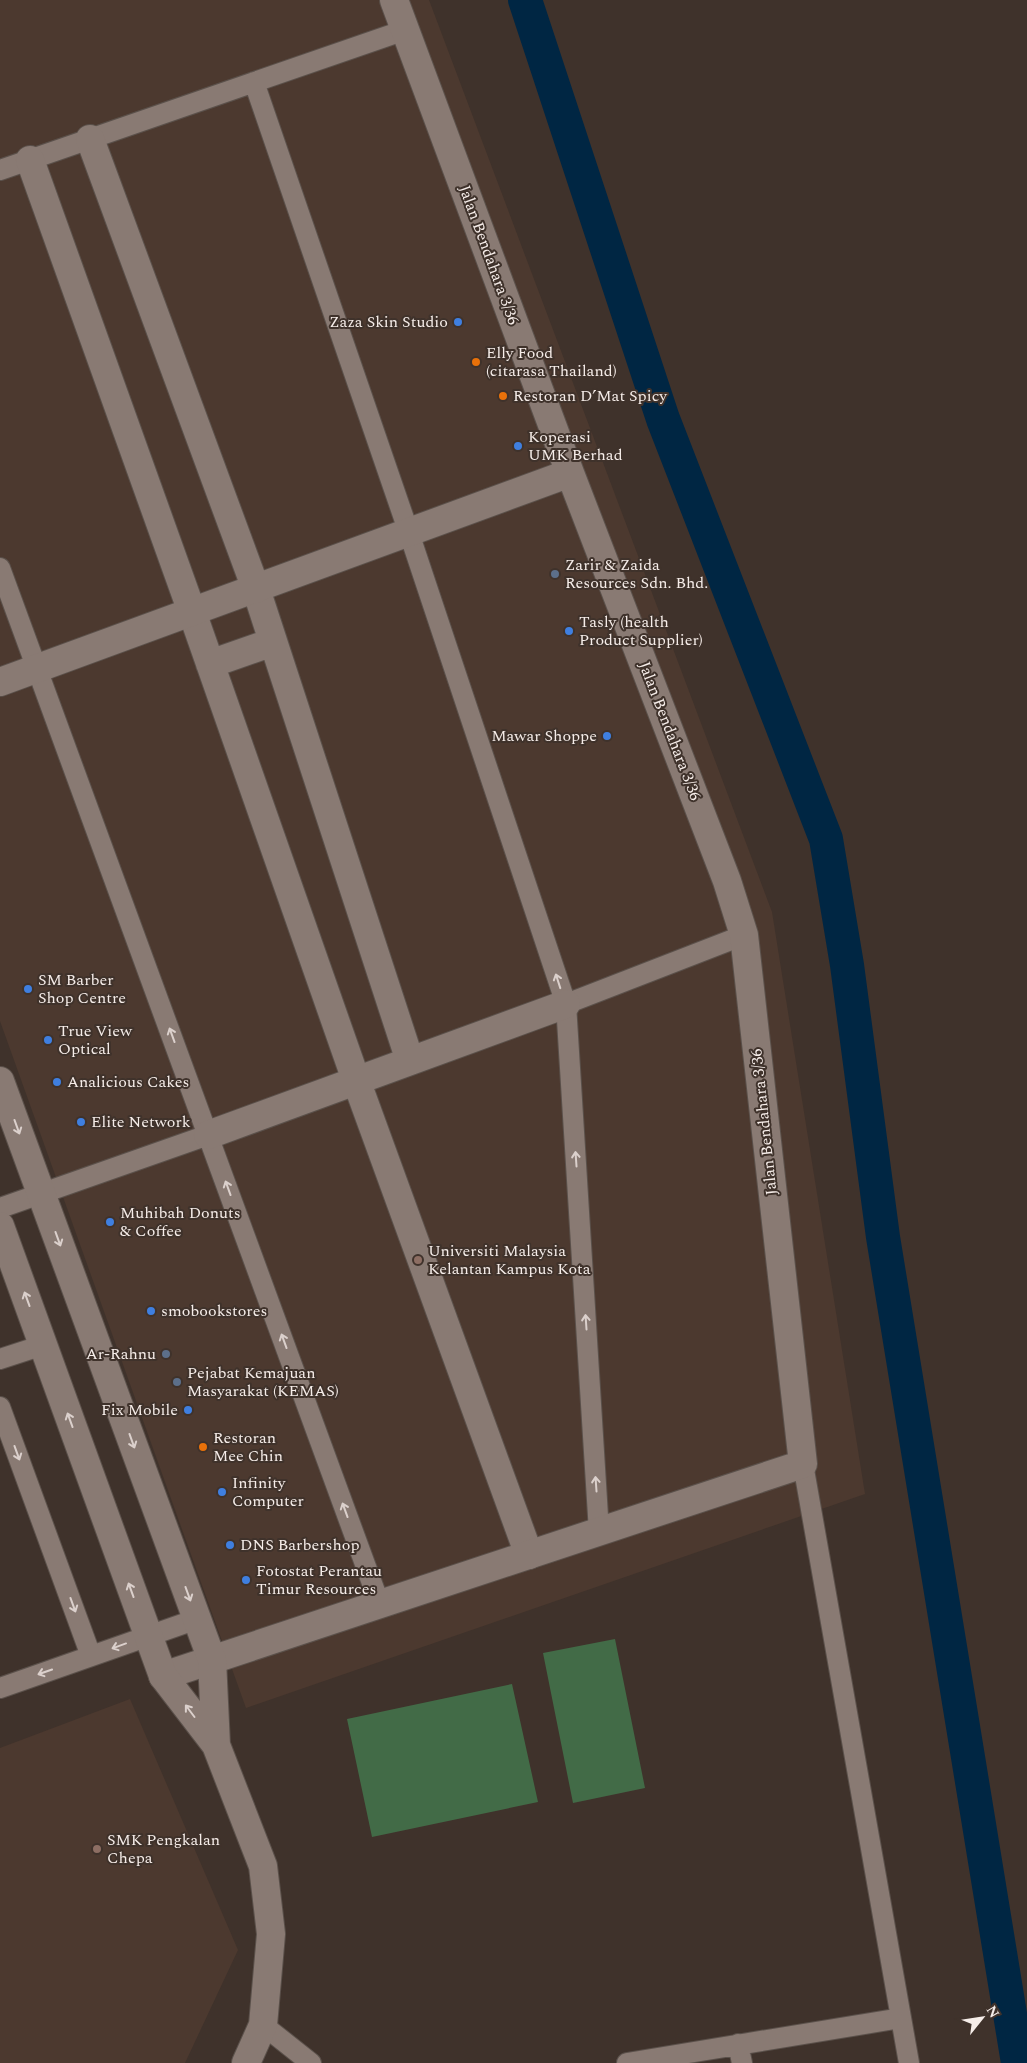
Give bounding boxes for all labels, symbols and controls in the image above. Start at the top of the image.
street label: Jalan Bendahara 3/36 [453,182,525,328]
place label: Zaza Skin Studio [329,310,448,334]
marker: Zaza Skin Studio [452,316,464,328]
place label: Elly Food (citarasa Thailand) [486,341,617,383]
marker: Elly Food (citarasa Thailand) [470,356,482,368]
place label: Restoran D’Mat Spicy [513,384,668,408]
marker: Restoran D’Mat Spicy [497,390,509,402]
place label: Koperasi UMK Berhad [528,425,623,467]
marker: Koperasi UMK Berhad [512,440,524,452]
place label: Zarir & Zaida Resources Sdn. Bhd. [565,553,708,595]
marker: Zarir & Zaida Resources Sdn. Bhd. [549,568,561,580]
place label: Tasly (health Product Supplier) [579,610,703,652]
marker: Tasly (health Product Supplier) [563,625,575,637]
street label: Jalan Bendahara 3/36 [632,658,708,804]
place label: Mawar Shoppe [491,724,597,748]
marker: Mawar Shoppe [601,730,613,742]
place label: SM Barber Shop Centre [38,968,126,1010]
one-way arrow [553,973,563,989]
marker: SM Barber Shop Centre [22,983,34,995]
place label: True View Optical [58,1019,133,1061]
one-way arrow [166,1028,175,1043]
marker: True View Optical [42,1034,54,1046]
street label: Jalan Bendahara 3/36 [744,1048,784,1196]
place label: Analicious Cakes [67,1070,190,1094]
marker: Analicious Cakes [51,1076,63,1088]
place label: Elite Network [91,1110,191,1134]
marker: Elite Network [75,1116,87,1128]
one-way arrow [13,1119,22,1134]
one-way arrow [571,1152,580,1168]
one-way arrow [223,1181,232,1196]
place label: Muhibah Donuts & Coffee [120,1201,241,1243]
marker: Muhibah Donuts & Coffee [104,1216,116,1228]
one-way arrow [54,1231,63,1247]
place label: Universiti Malaysia Kelantan Kampus Kota [428,1239,591,1281]
marker: Universiti Malaysia Kelantan Kampus Kota [412,1254,424,1266]
one-way arrow [22,1292,31,1307]
place label: smobookstores [161,1299,267,1323]
marker: smobookstores [145,1305,157,1317]
one-way arrow [581,1314,590,1330]
one-way arrow [279,1333,288,1349]
place label: Ar-Rahnu [86,1342,156,1366]
marker: Ar-Rahnu [160,1348,172,1360]
place label: Pejabat Kemajuan Masyarakat (KEMAS) [187,1361,339,1403]
marker: Pejabat Kemajuan Masyarakat (KEMAS) [171,1376,183,1388]
place label: Fix Mobile [101,1398,178,1422]
marker: Fix Mobile [182,1404,194,1416]
one-way arrow [65,1413,74,1429]
place label: Restoran Mee Chin [213,1426,283,1468]
one-way arrow [128,1433,137,1448]
marker: Restoran Mee Chin [197,1441,209,1453]
one-way arrow [13,1445,22,1460]
place label: Infinity Computer [232,1471,304,1513]
one-way arrow [591,1476,600,1492]
marker: Infinity Computer [216,1486,228,1498]
one-way arrow [340,1502,349,1518]
place label: DNS Barbershop [240,1533,359,1557]
marker: DNS Barbershop [224,1539,236,1551]
place label: Fotostat Perantau Timur Resources [256,1559,382,1601]
marker: Fotostat Perantau Timur Resources [240,1574,252,1586]
one-way arrow [126,1583,135,1598]
one-way arrow [184,1586,193,1601]
one-way arrow [69,1597,78,1613]
one-way arrow [112,1642,127,1651]
one-way arrow [38,1668,54,1677]
one-way arrow [185,1704,195,1718]
place label: SMK Pengkalan Chepa [107,1828,220,1870]
marker: SMK Pengkalan Chepa [91,1843,103,1855]
north arrow [957,1993,1007,2043]
text: N [981,2002,1005,2022]

